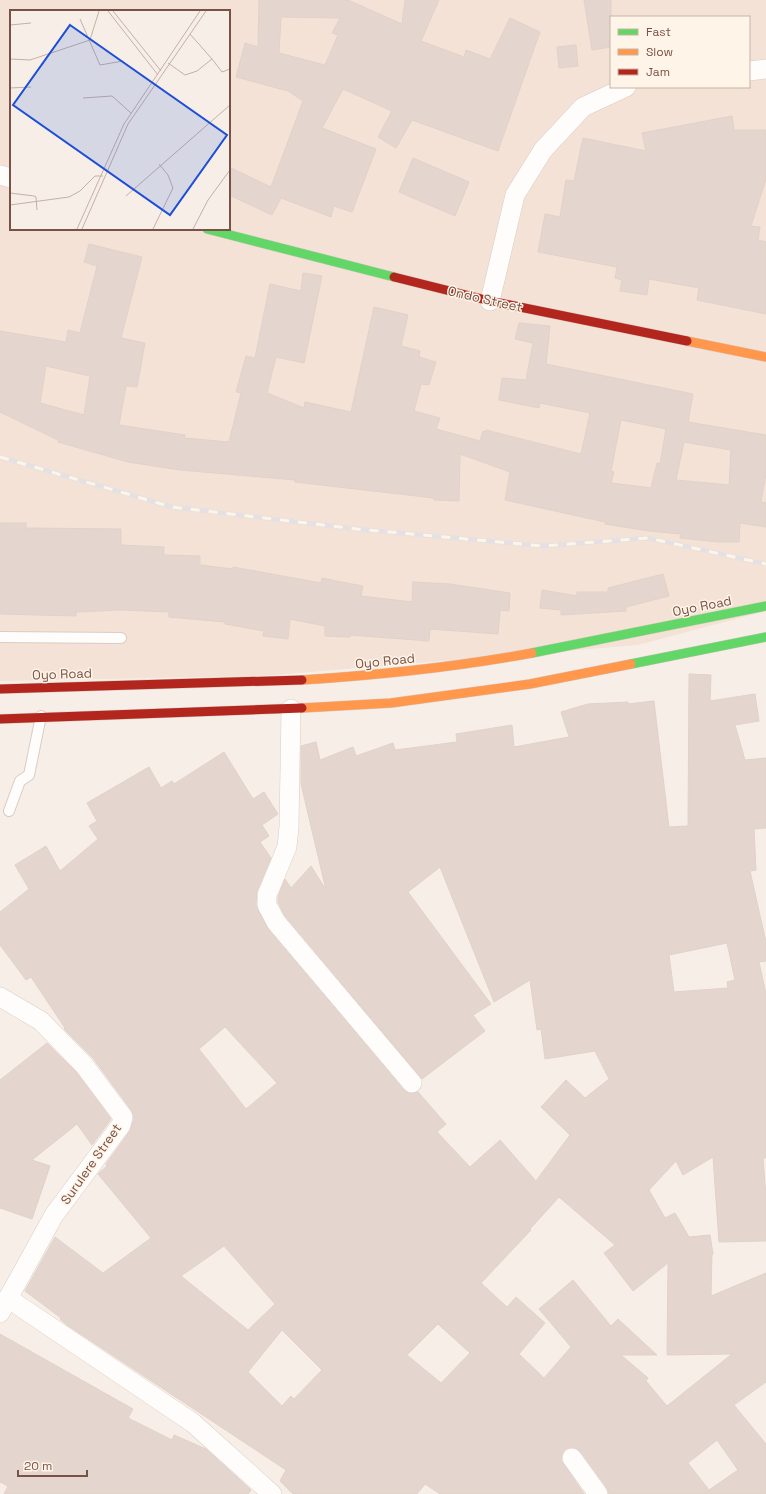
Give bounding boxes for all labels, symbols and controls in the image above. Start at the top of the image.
inset map [10,10,230,230]
legend [610,16,750,88]
text: Fast [646,24,671,40]
text: Slow [646,44,673,60]
text: Jam [646,64,670,80]
street label: Ondo Street [446,282,524,316]
street label: Oyo Road [671,592,733,620]
street label: Oyo Road [354,649,416,673]
street label: Oyo Road [32,664,92,684]
street label: Surulere Street [57,1120,125,1208]
scale bar [18,1452,87,1478]
text: 20 m [24,1458,52,1474]

